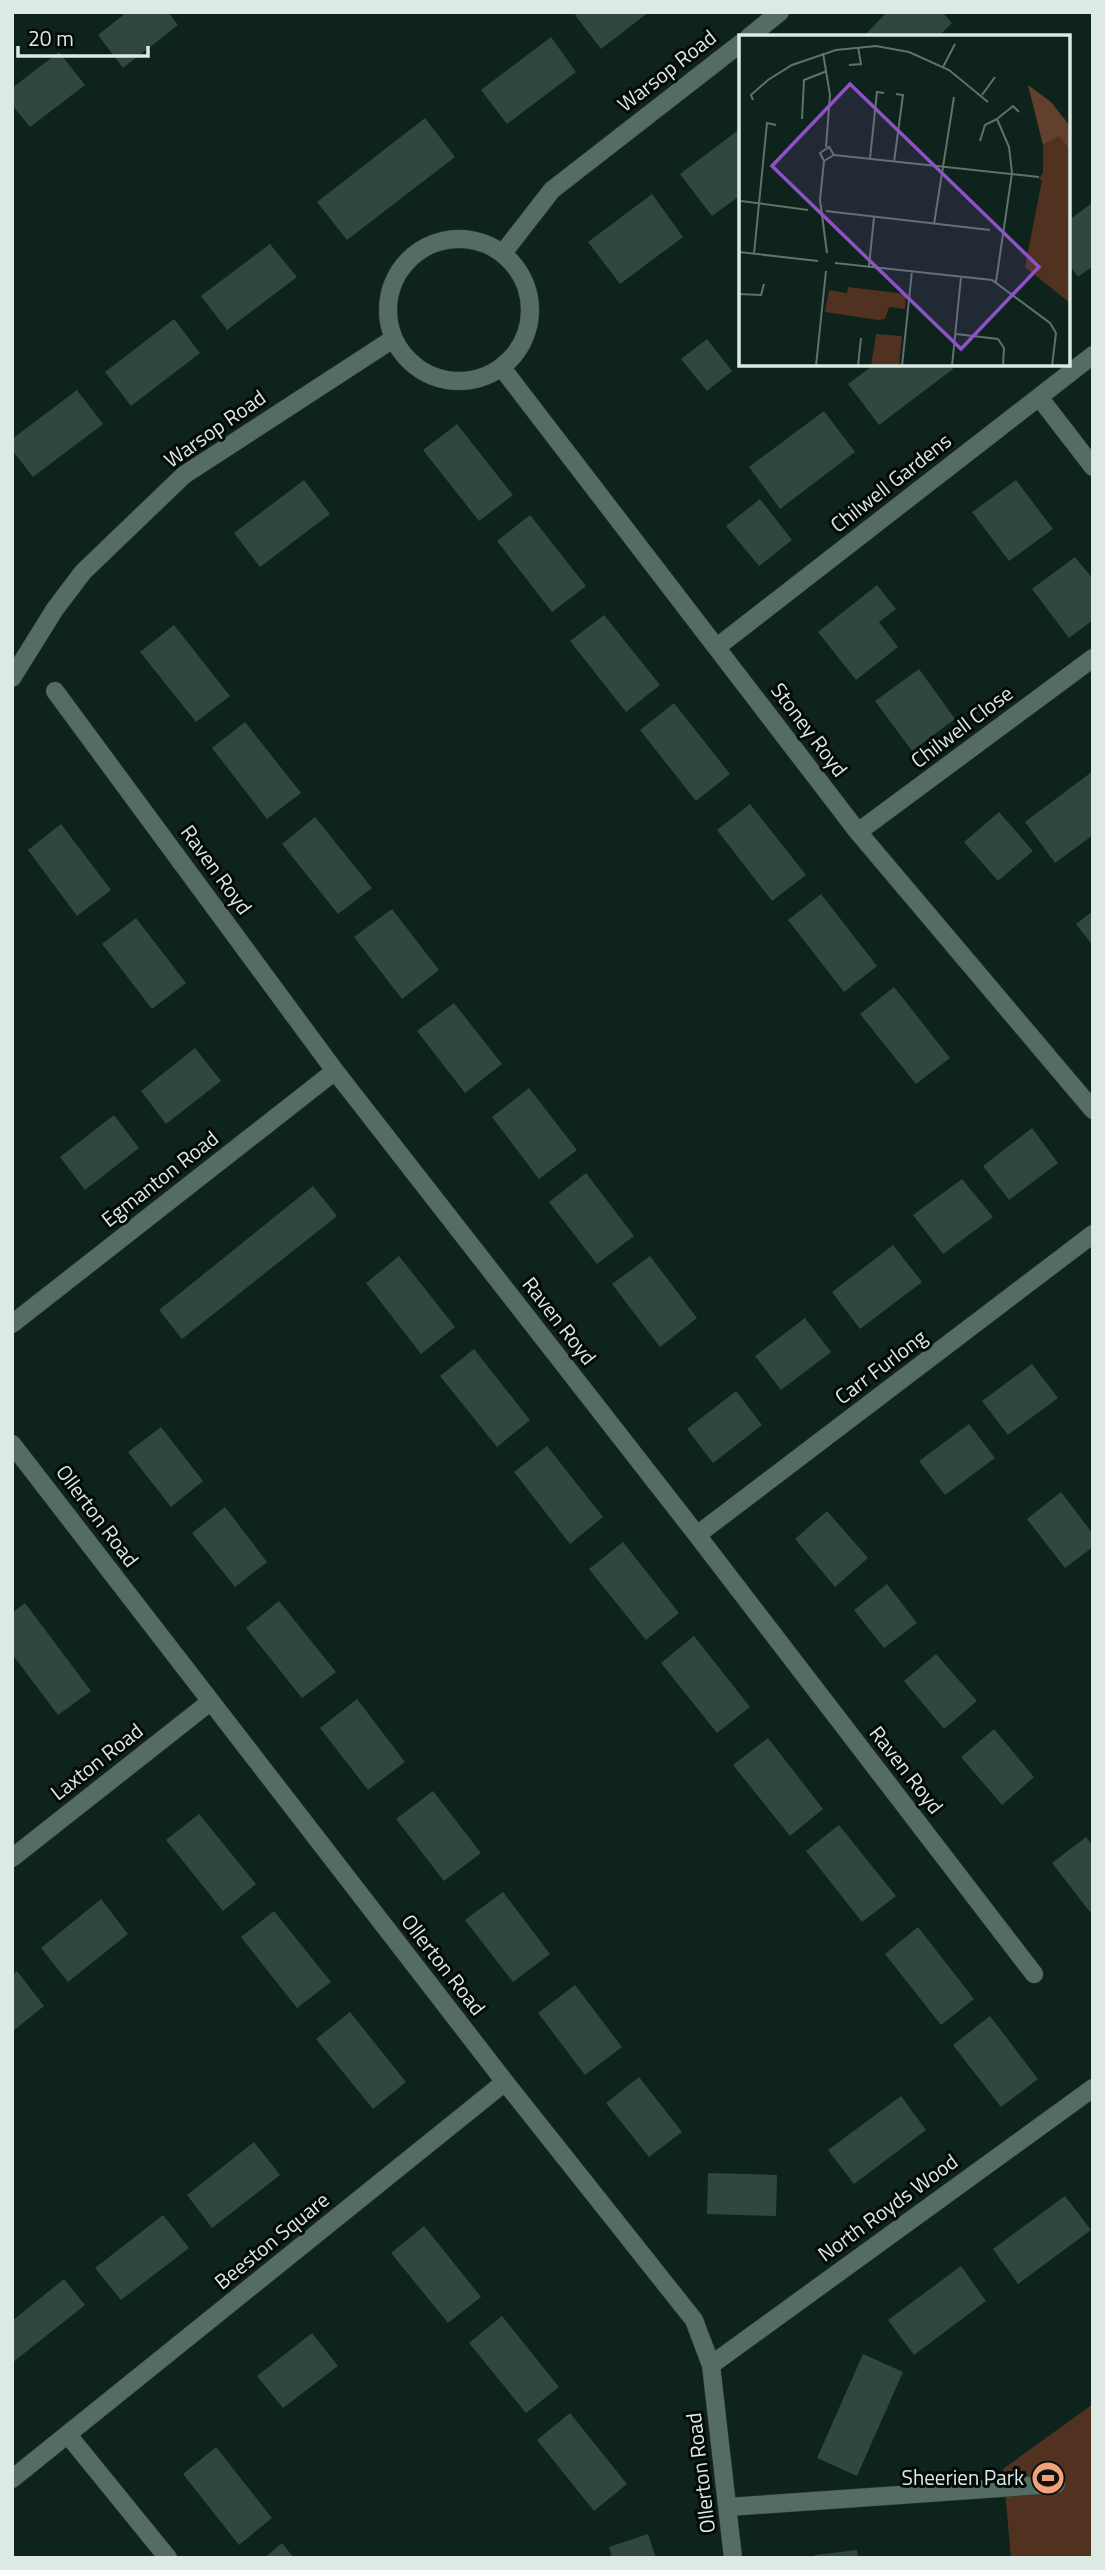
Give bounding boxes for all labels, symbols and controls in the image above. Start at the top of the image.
scale bar [18,14,147,58]
street label: Warsop Road [610,21,723,119]
text: 20 m [28,22,74,54]
inset map [739,35,1070,366]
street label: Warsop Road [157,381,272,475]
street label: Chilwell Gardens [823,425,958,540]
street label: Stoney Royd [764,676,856,783]
street label: Chilwell Close [904,677,1019,775]
street label: Raven Royd [173,818,260,921]
street label: Egmanton Road [94,1122,225,1234]
street label: Raven Royd [515,1269,605,1371]
street label: Carr Furlong [828,1321,933,1412]
street label: Ollerton Road [49,1457,147,1573]
street label: Laxton Road [43,1715,150,1808]
street label: Raven Royd [862,1718,952,1820]
street label: Ollerton Road [394,1907,494,2022]
street label: North Royds Wood [811,2145,964,2269]
street label: Beeston Square [207,2184,336,2297]
street label: Ollerton Road [677,2411,723,2535]
sports icon: Sheerien Park [1029,2459,1067,2497]
place label: Sheerien Park [902,2461,1024,2493]

